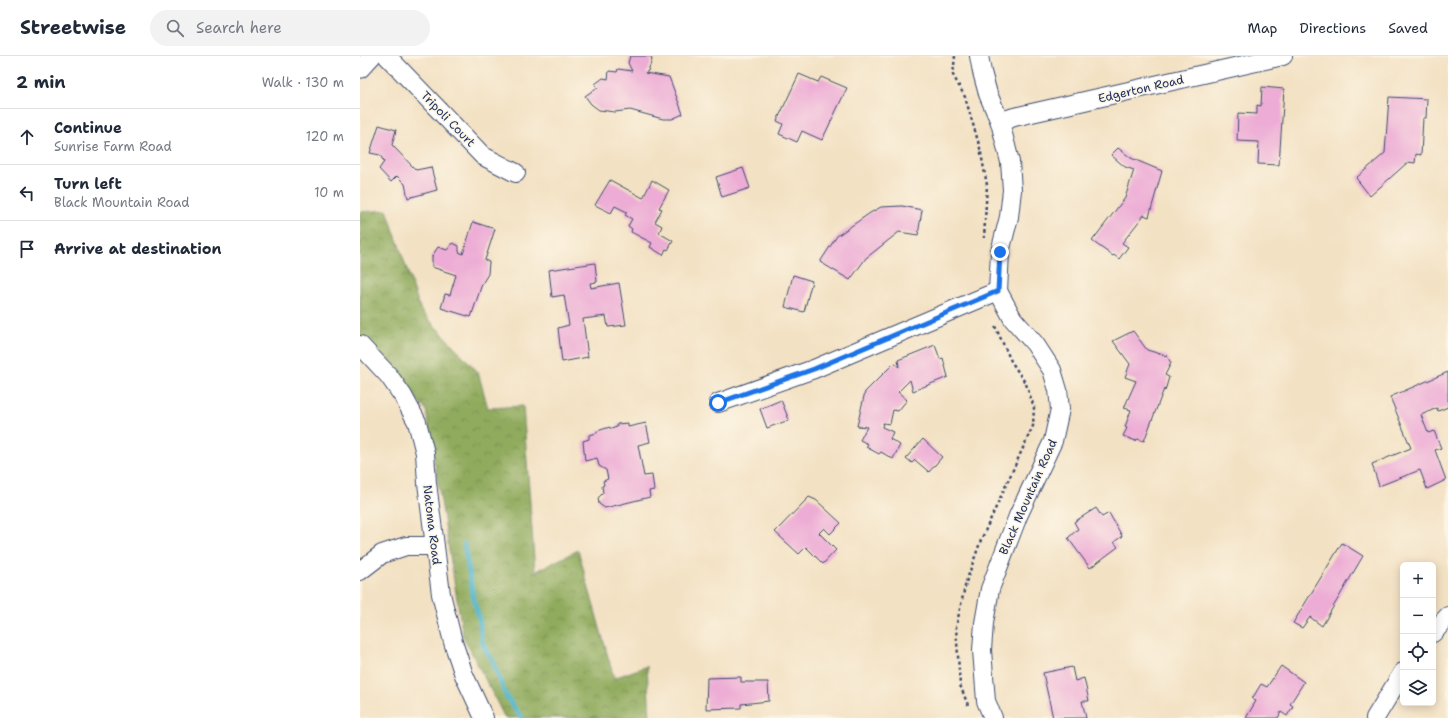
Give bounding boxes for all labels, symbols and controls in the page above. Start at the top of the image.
search box [150,10,430,46]
text: Streetwise [20,15,126,40]
icon: search [164,17,186,39]
text: Search here [196,18,282,38]
text: Map [1248,19,1278,37]
text: Directions [1300,19,1366,37]
text: Saved [1388,19,1428,37]
text: 2 min [16,71,66,93]
street label: Edgerton Road [1097,71,1186,107]
text: Walk · 130 m [262,74,344,91]
street label: Tripoli Court [417,88,479,150]
text: Continue [54,118,122,138]
icon: ahead [16,126,38,148]
text: 120 m [306,128,344,145]
text: Sunrise Farm Road [54,138,172,155]
text: Turn left [54,174,122,194]
icon: left [16,182,38,204]
text: 10 m [314,184,344,201]
text: Black Mountain Road [54,194,190,211]
icon: arrive [16,238,38,260]
text: Arrive at destination [54,239,222,259]
route end [991,243,1009,261]
route start [709,394,727,412]
street label: Black Mountain Road [995,436,1061,557]
street label: Natoma Road [419,484,445,566]
map controls [1400,562,1436,706]
button: + [1400,562,1436,598]
button: − [1400,598,1436,634]
button: locate [1400,634,1436,670]
button: layers [1400,670,1436,706]

